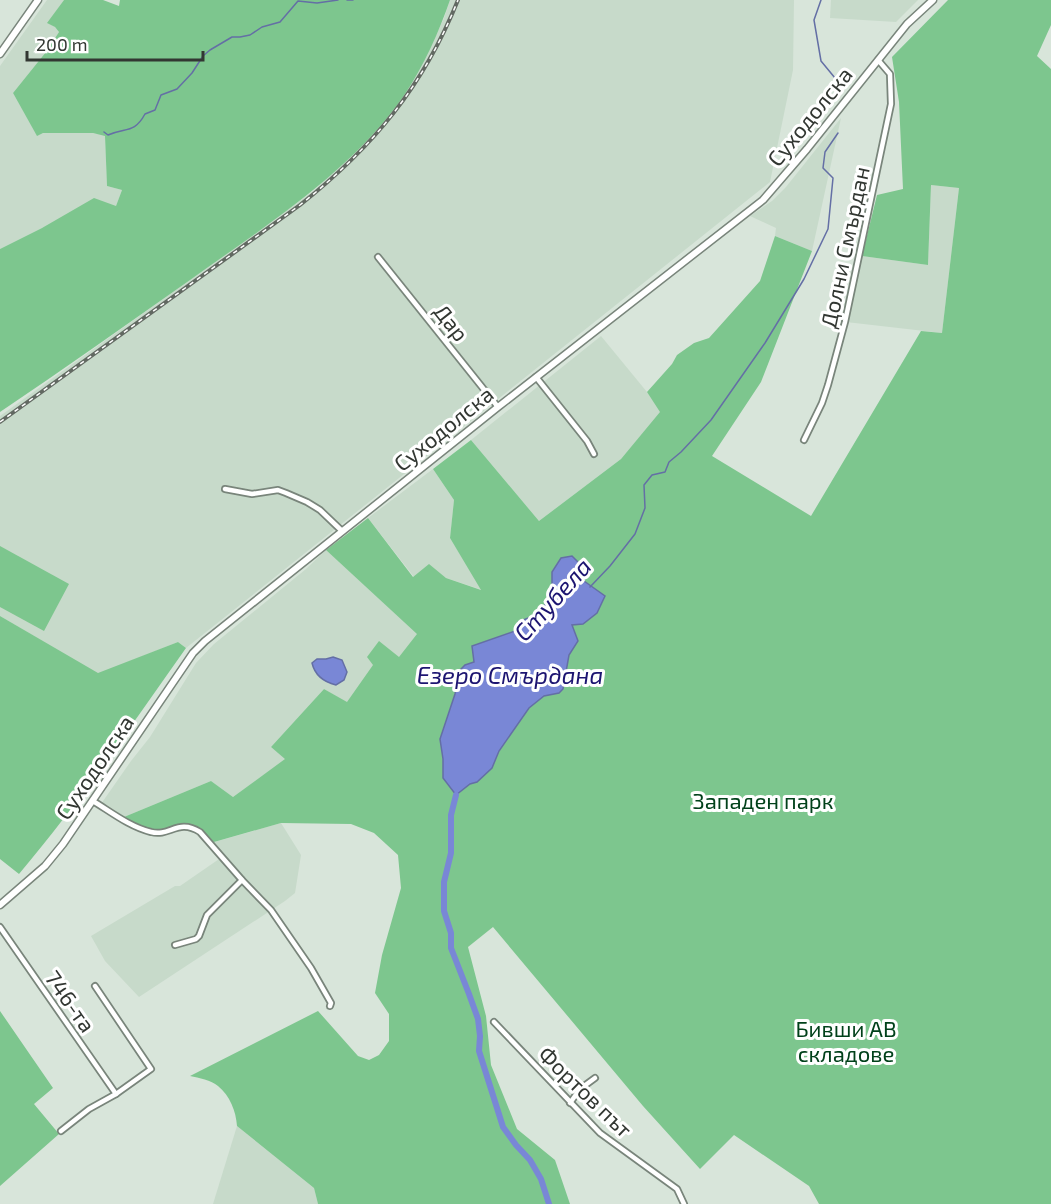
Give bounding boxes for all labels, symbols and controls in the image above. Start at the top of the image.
scale bar [27,24,202,62]
text: 200 m [36,33,88,55]
street label: Суходолска [761,61,858,171]
street label: Долни Смърдан [814,164,874,330]
street label: Дар [429,298,475,346]
street label: Суходолска [388,380,498,477]
water label: Стубела [507,552,597,646]
water label: Езеро Смърдана [417,660,603,689]
street label: Суходолска [50,710,139,825]
park label: Западен парк [693,787,834,813]
street label: 746-та [40,965,102,1037]
park label: Бивши АВ складове [795,1015,897,1066]
street label: Фортов път [534,1040,638,1142]

